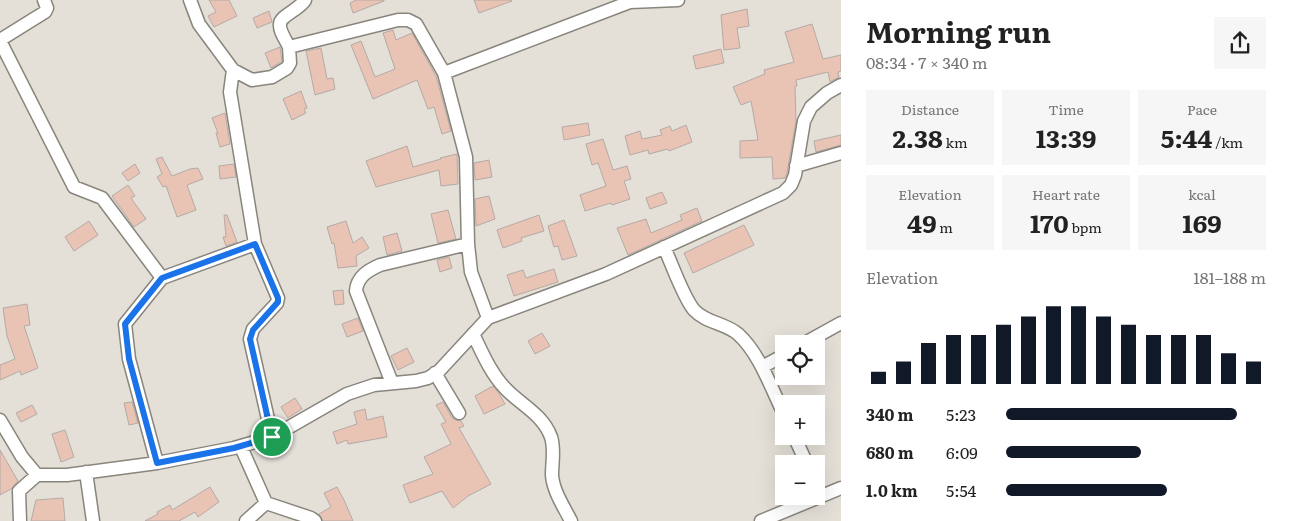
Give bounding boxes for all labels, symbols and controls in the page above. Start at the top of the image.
text: Morning run [866,10,1051,52]
button: share [1214,17,1266,69]
text: 08:34 · 7 × 340 m [866,50,988,74]
text: Distance [901,99,959,119]
text: Time [1048,99,1084,119]
text: Pace [1187,99,1217,119]
text: 2.38 [892,119,943,156]
text: 13:39 [1036,119,1096,156]
text: 5:44 [1161,119,1212,156]
text: km [943,132,968,152]
text: /km [1212,132,1243,152]
text: Elevation [898,184,962,204]
text: Heart rate [1032,184,1100,204]
text: kcal [1188,184,1216,204]
text: 49 [907,204,937,241]
text: 170 [1030,204,1069,241]
text: 169 [1182,204,1222,241]
text: m [937,217,953,237]
text: bpm [1069,217,1102,237]
text: Elevation [866,265,938,289]
text: 181–188 m [1193,265,1266,289]
map controls [775,335,825,505]
button: locate [775,335,825,385]
button: + [775,395,825,445]
text: 340 m [866,402,914,426]
text: 5:23 [946,402,976,426]
pin [251,416,293,458]
icon: arrive [258,423,286,451]
text: 680 m [866,440,914,464]
text: 6:09 [946,440,978,464]
button: − [775,455,825,505]
text: 1.0 km [866,478,918,502]
text: 5:54 [946,478,976,502]

